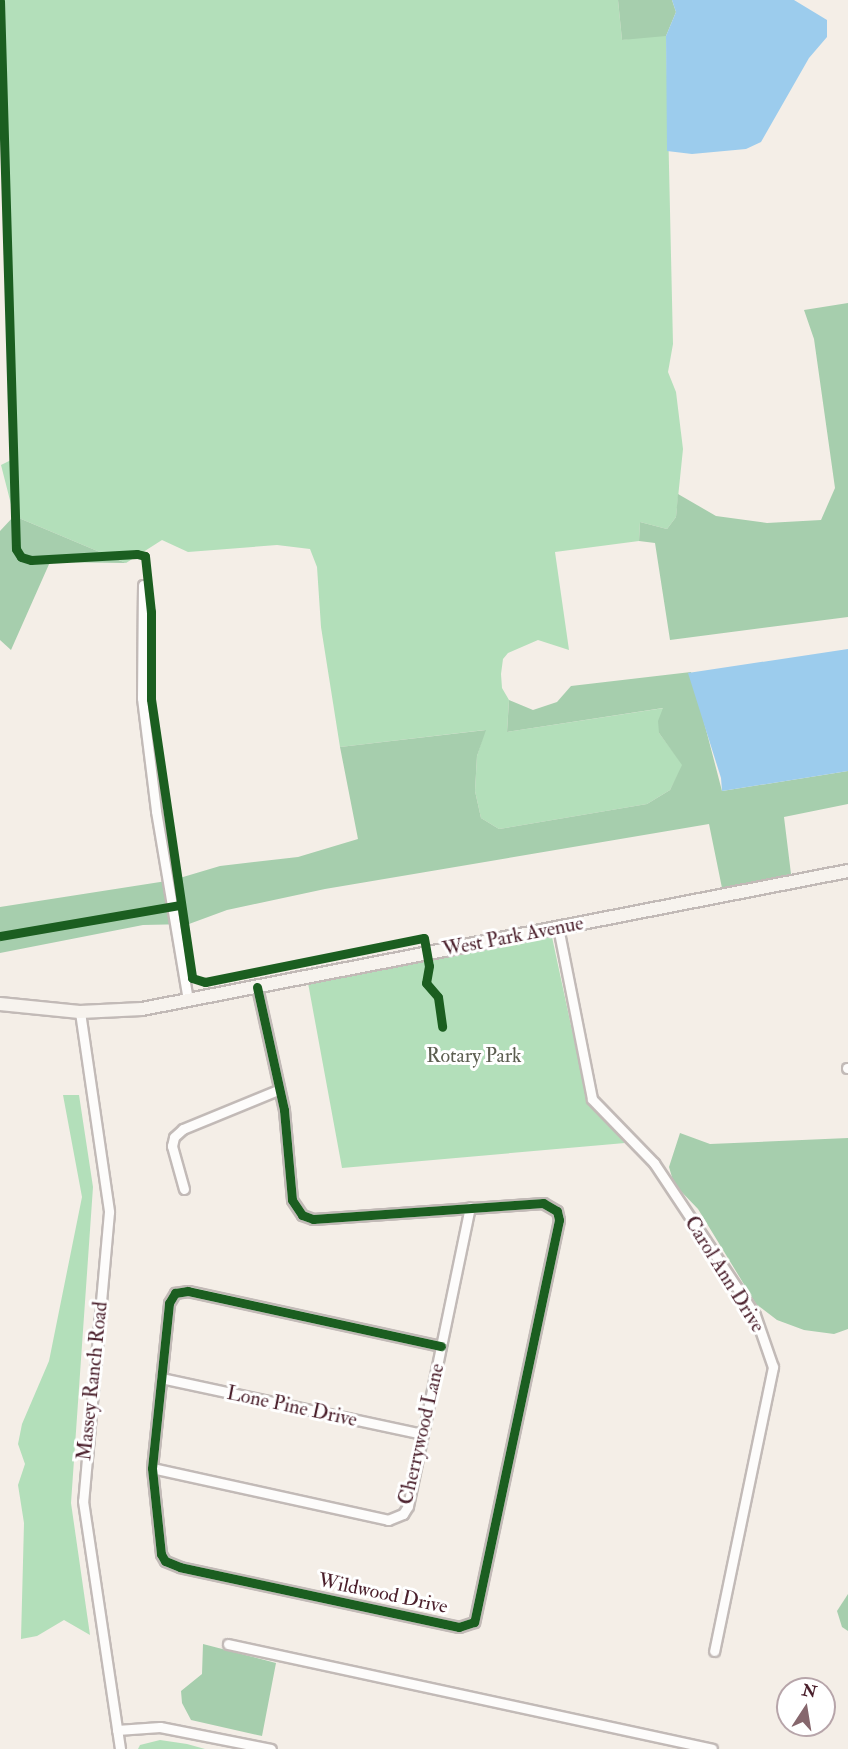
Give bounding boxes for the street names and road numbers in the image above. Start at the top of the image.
street label: West Park Avenue [441,911,585,961]
street label: Carol Ann Drive [680,1212,770,1336]
street label: Massey Ranch Road [72,1300,112,1462]
street label: Cherrywood Lane [393,1361,449,1507]
street label: Lone Pine Drive [225,1380,359,1432]
street label: Wildwood Drive [316,1568,450,1618]

